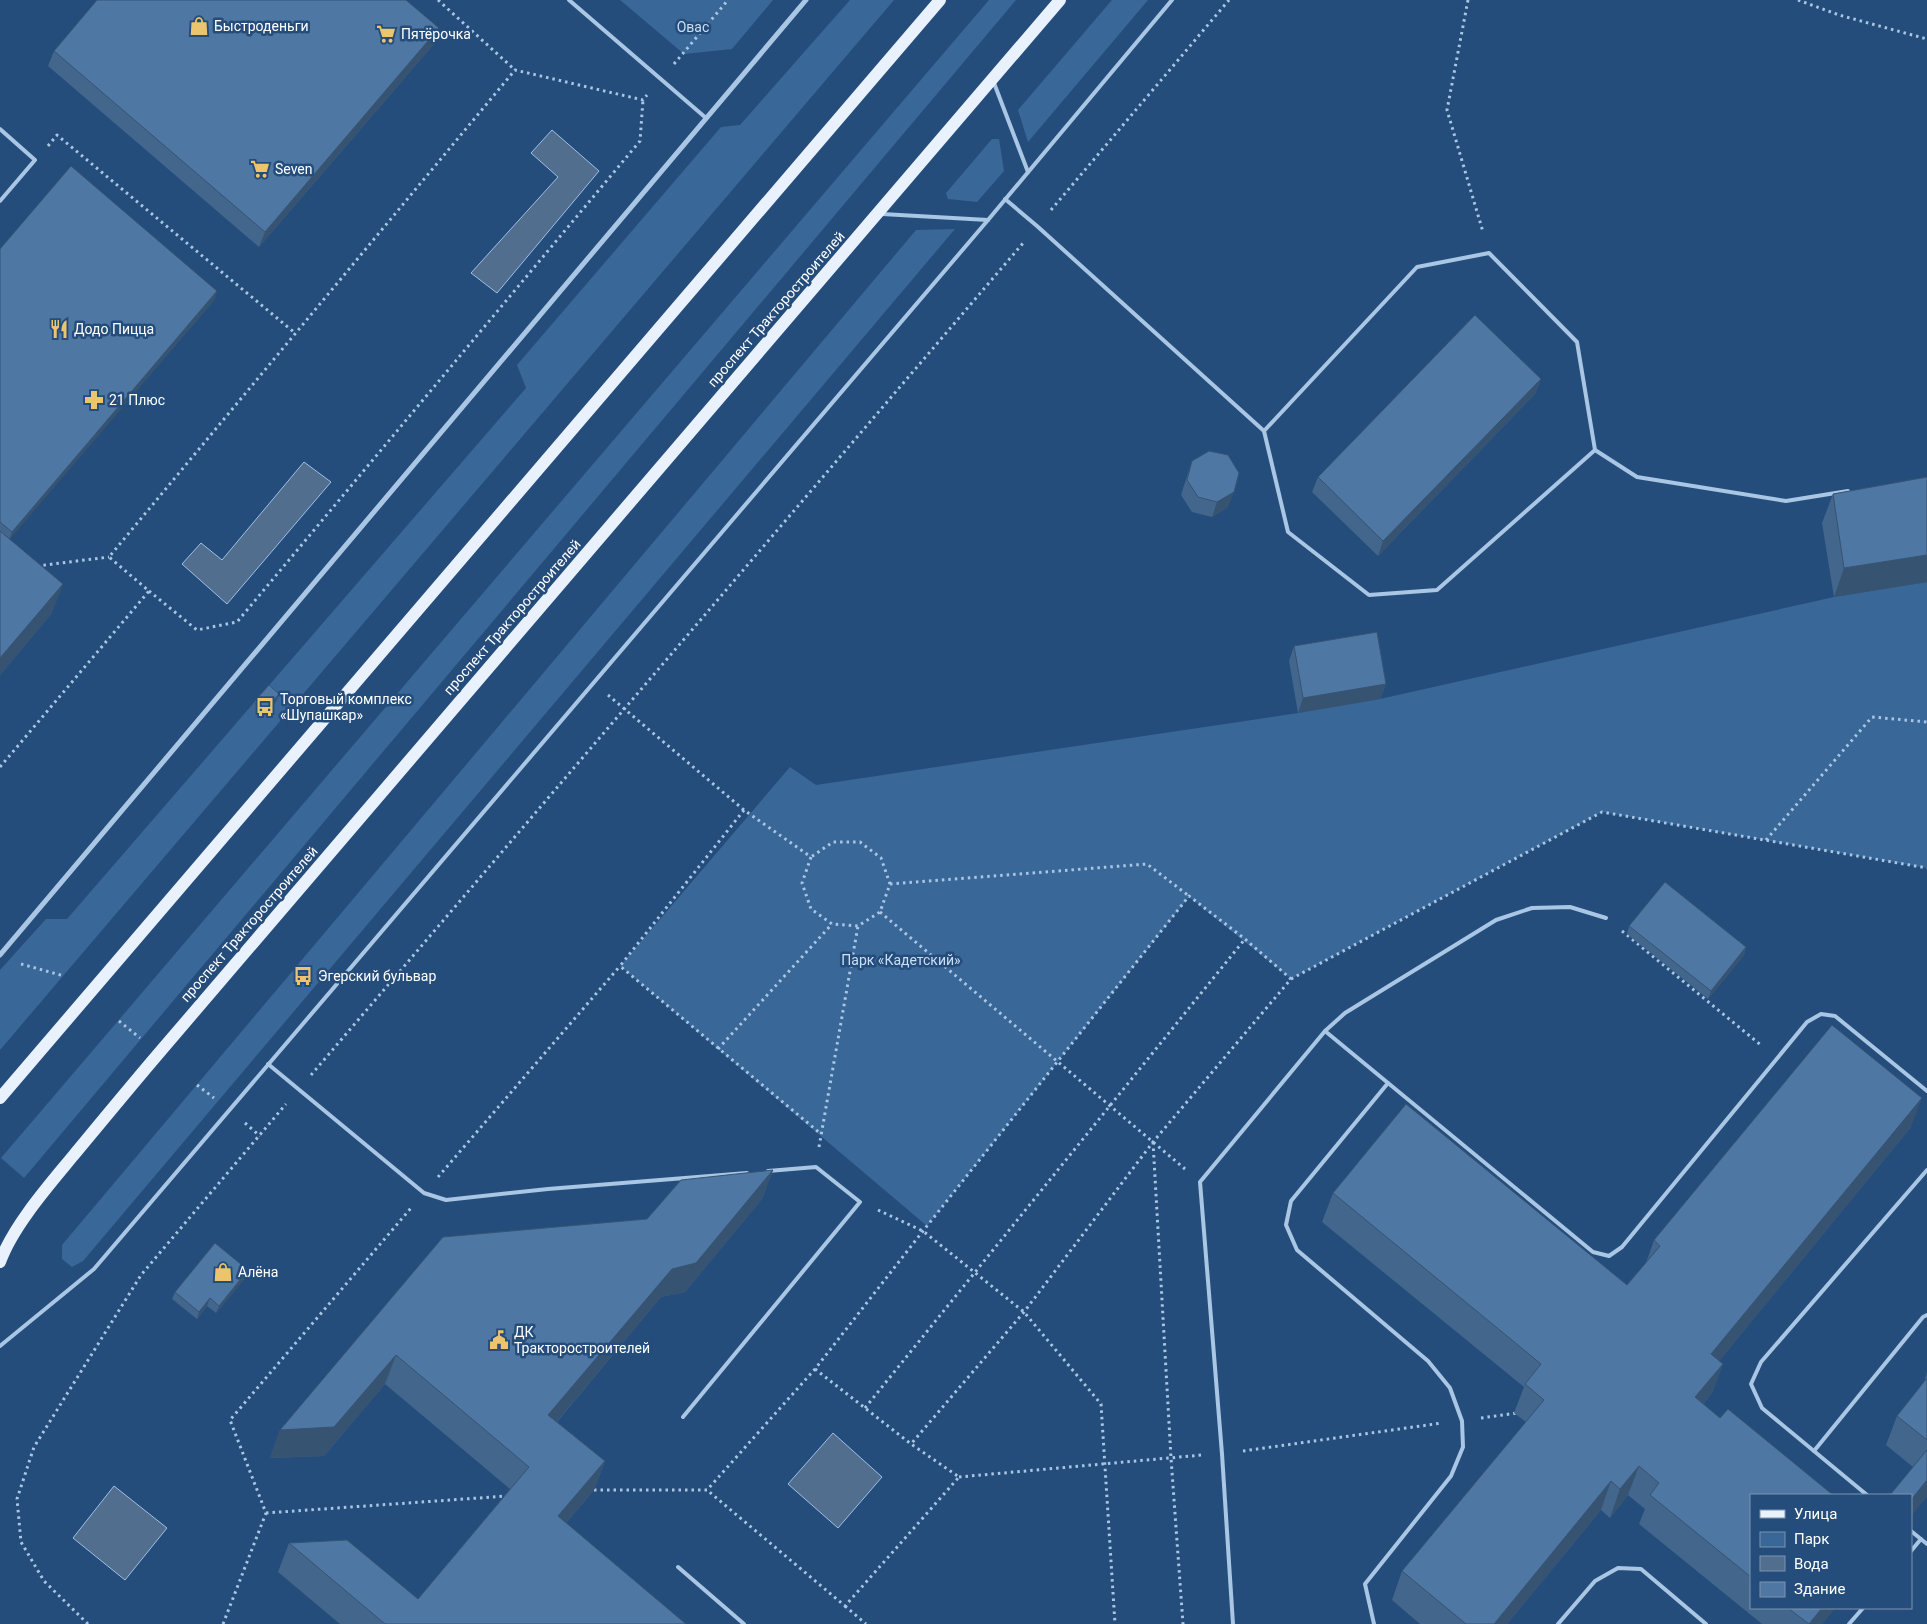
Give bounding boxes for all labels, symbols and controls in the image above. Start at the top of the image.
shop icon: Быстроденьги [188,15,210,37]
place label: Быстроденьги [214,18,309,34]
park label: Овас [677,19,709,35]
supermarket icon: Пятёрочка [375,23,397,45]
place label: Пятёрочка [401,26,471,42]
supermarket icon: Seven [249,158,271,180]
place label: Seven [275,161,313,177]
street label: проспект Тракторостроителей [704,228,848,390]
restaurant icon: Додо Пицца [48,318,70,340]
place label: Додо Пицца [74,321,154,337]
pharmacy icon: 21 Плюс [83,389,105,411]
place label: 21 Плюс [109,392,165,408]
street label: проспект Тракторостроителей [440,536,584,698]
place label: Торговый комплекс «Шупашкар» [280,691,412,723]
bus stop icon: Торговый комплекс «Шупашкар» [254,696,276,718]
street label: проспект Тракторостроителей [177,843,321,1005]
park label: Парк «Кадетский» [841,952,961,968]
bus stop icon: Эгерский бульвар [292,965,314,987]
place label: Эгерский бульвар [318,968,436,984]
shop icon: Алёна [212,1261,234,1283]
place label: Алёна [238,1264,278,1280]
place label: ДК Тракторостроителей [514,1324,650,1356]
public building icon: ДК Тракторостроителей [488,1329,510,1351]
legend [1750,1494,1912,1609]
text: Улица [1794,1505,1837,1523]
text: Парк [1794,1530,1829,1548]
text: Вода [1794,1555,1829,1573]
text: Здание [1794,1580,1845,1598]

